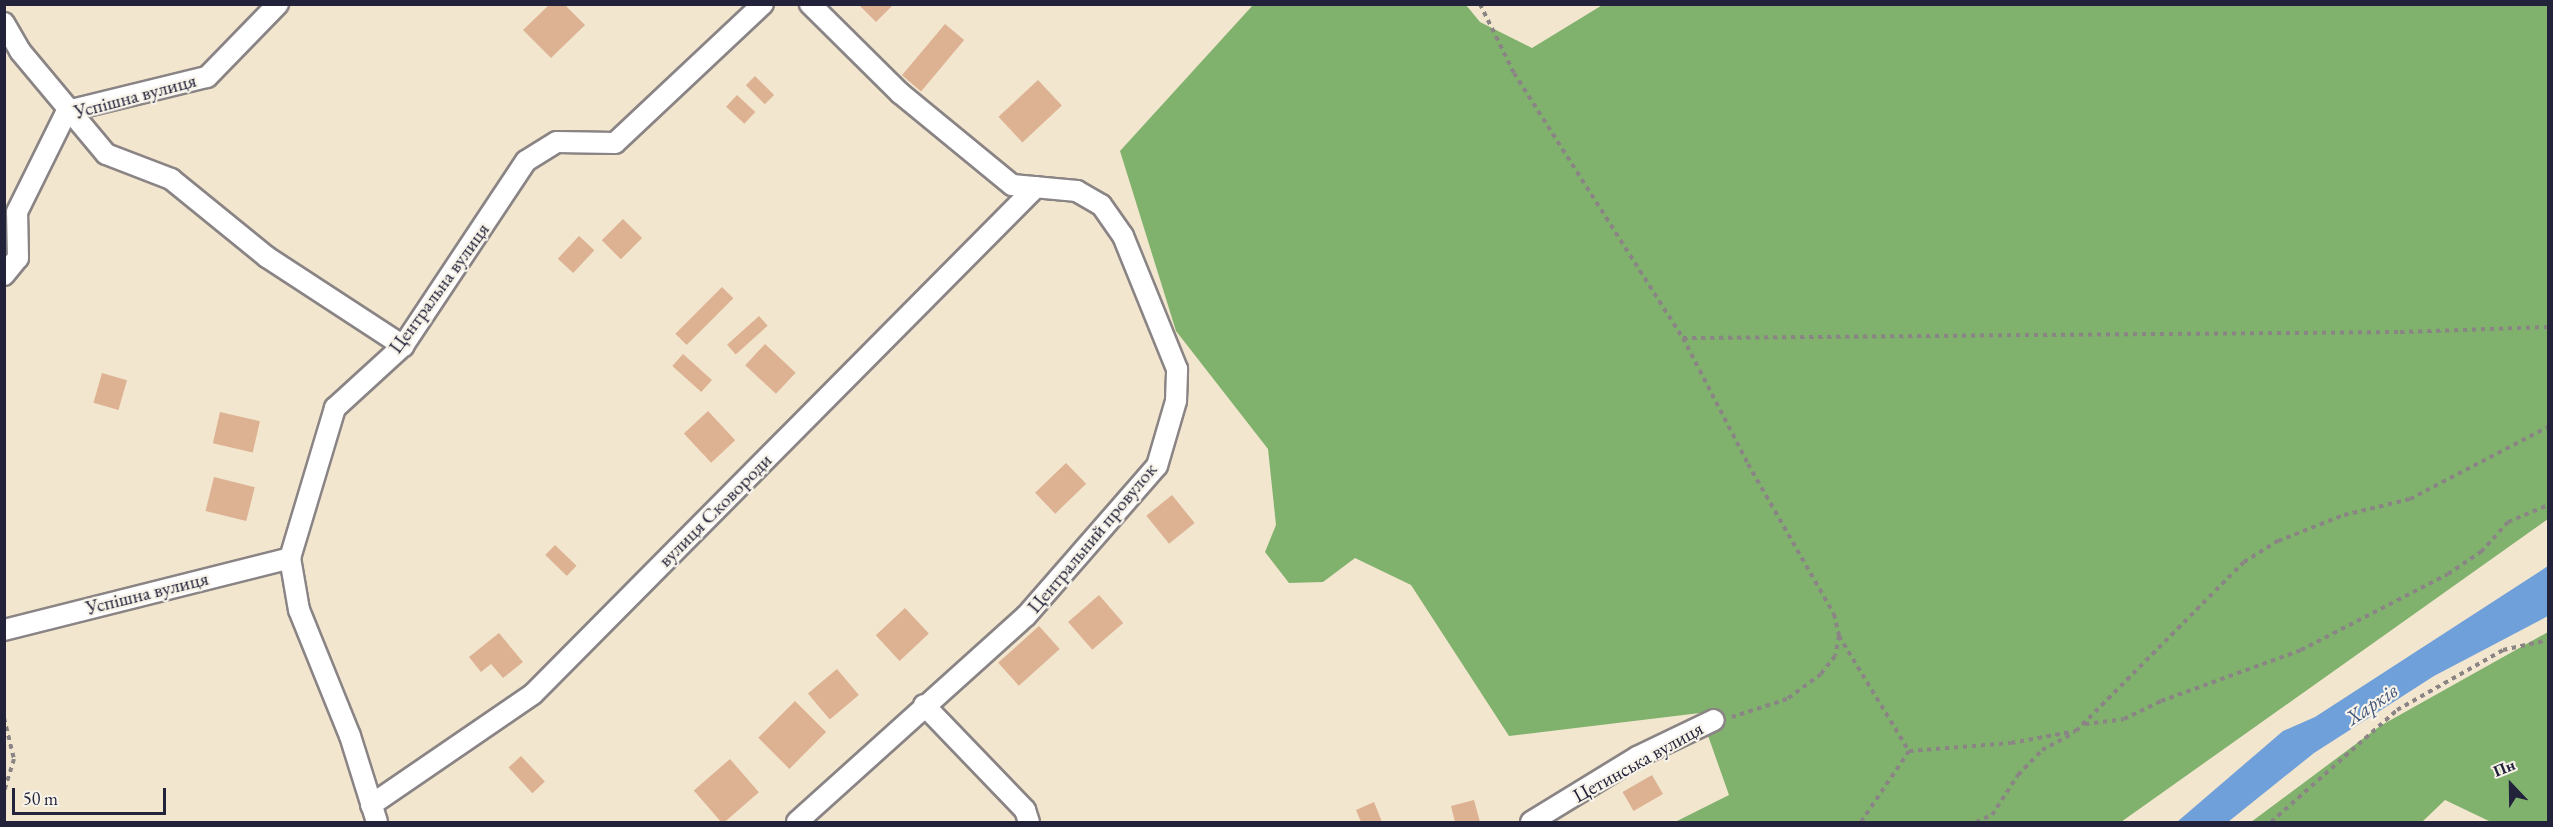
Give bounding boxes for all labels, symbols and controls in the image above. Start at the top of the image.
street label: Успішна вулиця [71,68,199,124]
street label: Центральна вулиця [384,218,494,358]
street label: вулиця Сковороди [653,448,777,572]
street label: Центральний провулок [1022,458,1162,618]
street label: Успішна вулиця [83,566,211,620]
water label: Харків [2341,678,2403,730]
street label: Цетинська вулиця [1569,716,1707,808]
text: Пн [2490,754,2518,782]
north arrow [2481,755,2541,815]
scale bar [15,776,170,814]
text: 50 m [23,787,58,810]

